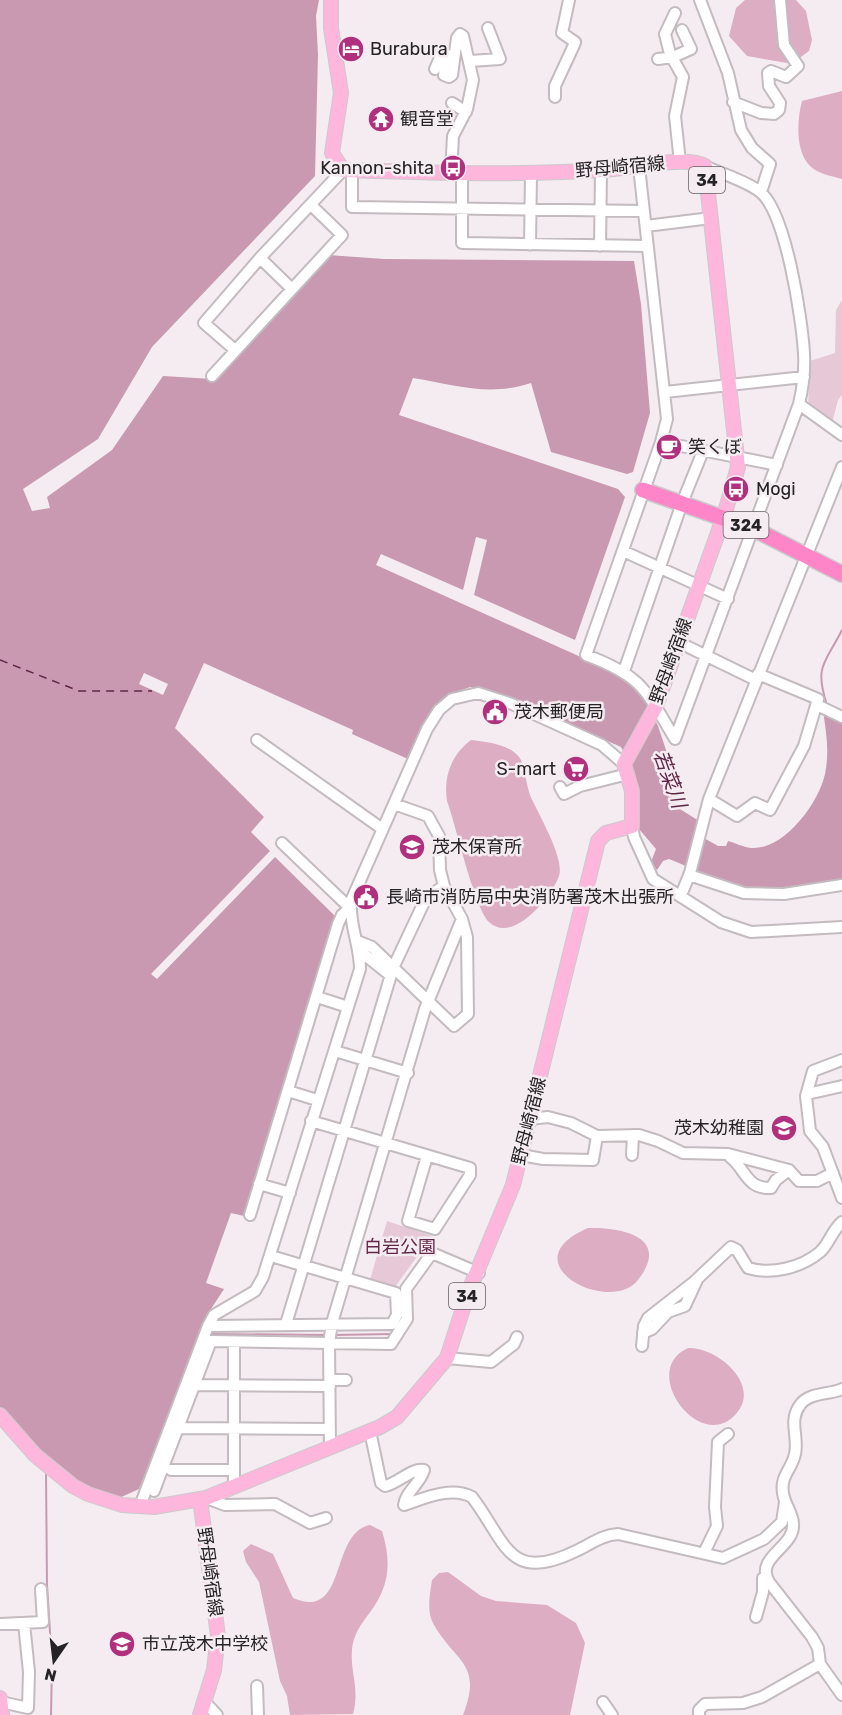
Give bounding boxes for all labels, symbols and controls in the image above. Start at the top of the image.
hotel icon: Burabura [336,34,366,64]
place label: Burabura [370,38,448,60]
temple icon: 観音堂 [366,104,396,134]
place label: 観音堂 [400,108,454,130]
street label: 野母崎宿線 [574,152,666,182]
bus stop icon: Kannon-shita [438,153,468,183]
place label: Kannon-shita [320,157,434,179]
road number: 34 [689,167,725,193]
cafe icon: 笑くぼ [654,432,684,462]
place label: 笑くぼ [688,436,742,458]
bus stop icon: Mogi [721,474,751,504]
place label: Mogi [756,478,796,500]
road number: 324 [724,512,768,538]
street label: 野母崎宿線 [645,615,697,707]
public building icon: 茂木郵便局 [480,697,510,727]
place label: 茂木郵便局 [514,701,604,723]
water label: 若菜川 [648,747,692,813]
supermarket icon: S-mart [561,754,591,784]
place label: S-mart [496,758,556,780]
school or university icon: 茂木保育所 [397,832,427,862]
place label: 茂木保育所 [432,836,522,858]
public building icon: 長崎市消防局中央消防署茂木出張所 [351,882,381,912]
place label: 長崎市消防局中央消防署茂木出張所 [386,886,674,908]
street label: 野母崎宿線 [507,1075,551,1167]
school or university icon: 茂木幼稚園 [769,1113,799,1143]
place label: 茂木幼稚園 [674,1117,764,1139]
park label: 白岩公園 [364,1236,436,1258]
road number: 34 [449,1283,485,1309]
street label: 野母崎宿線 [193,1526,227,1618]
school or university icon: 市立茂木中学校 [107,1629,137,1659]
north arrow [24,1631,84,1691]
place label: 市立茂木中学校 [142,1633,268,1655]
text: N [43,1664,58,1686]

